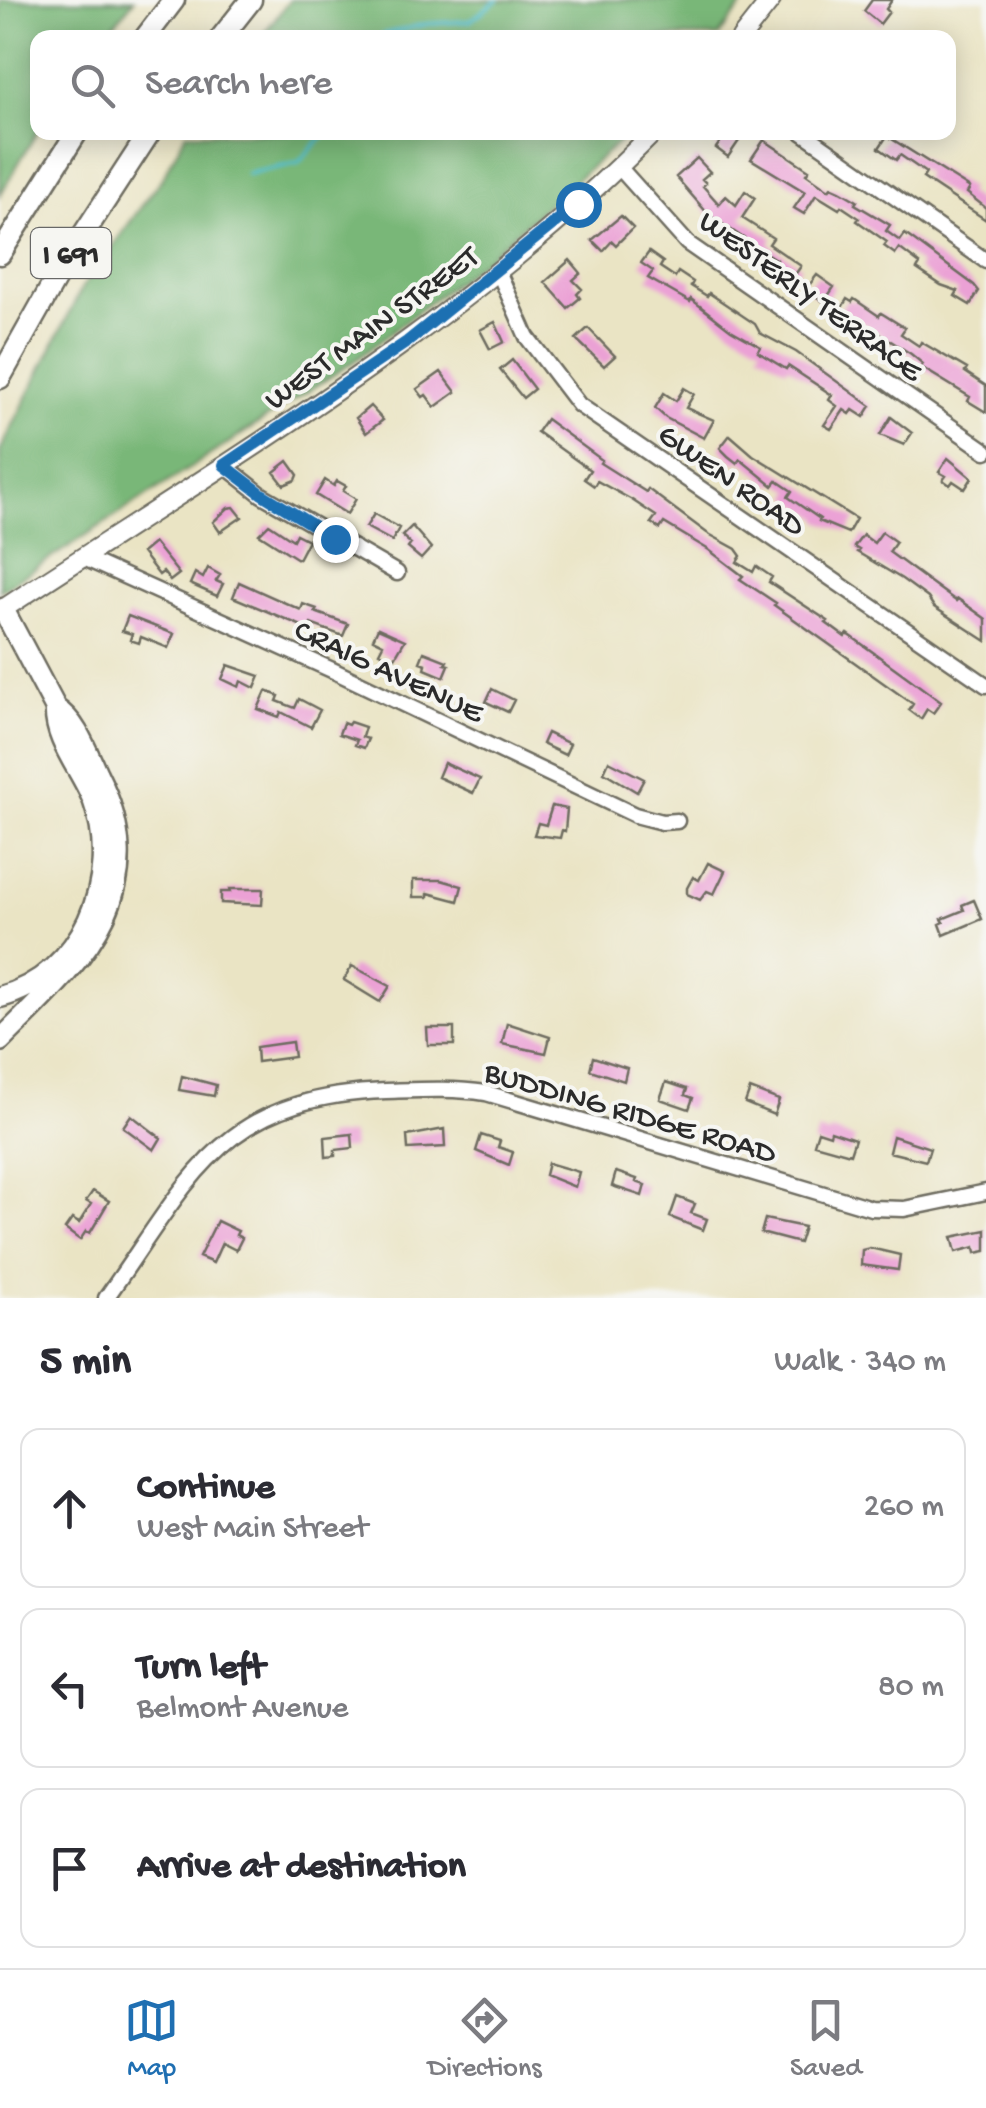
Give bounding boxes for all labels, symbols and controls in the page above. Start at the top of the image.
search box [30,30,956,140]
icon: search [65,58,120,113]
text: Search here [145,63,332,107]
route start [556,182,602,228]
street label: WESTERLY TERRACE [690,204,929,393]
road number: I 691 [31,228,111,278]
street label: WEST MAIN STREET [259,239,489,420]
street label: GWEN ROAD [649,417,811,547]
route end [313,517,359,563]
street label: CRAIG AVENUE [287,613,489,734]
street label: BUDDING RIDGE ROAD [478,1055,780,1175]
text: 5 min [40,1339,131,1388]
text: Walk · 340 m [774,1344,946,1382]
text: Continue [137,1467,275,1511]
icon: ahead [42,1481,97,1536]
text: 260 m [864,1489,944,1527]
text: West Main Street [137,1511,368,1549]
text: Turn left [137,1647,265,1691]
icon: left [42,1661,97,1716]
text: 80 m [878,1669,944,1707]
text: Belmont Avenue [137,1691,348,1729]
icon: arrive [42,1841,97,1896]
text: Arrive at destination [137,1846,466,1890]
tab: Map [124,1993,179,2086]
tab: Directions [428,1993,542,2086]
tab: Saved [790,1993,862,2086]

